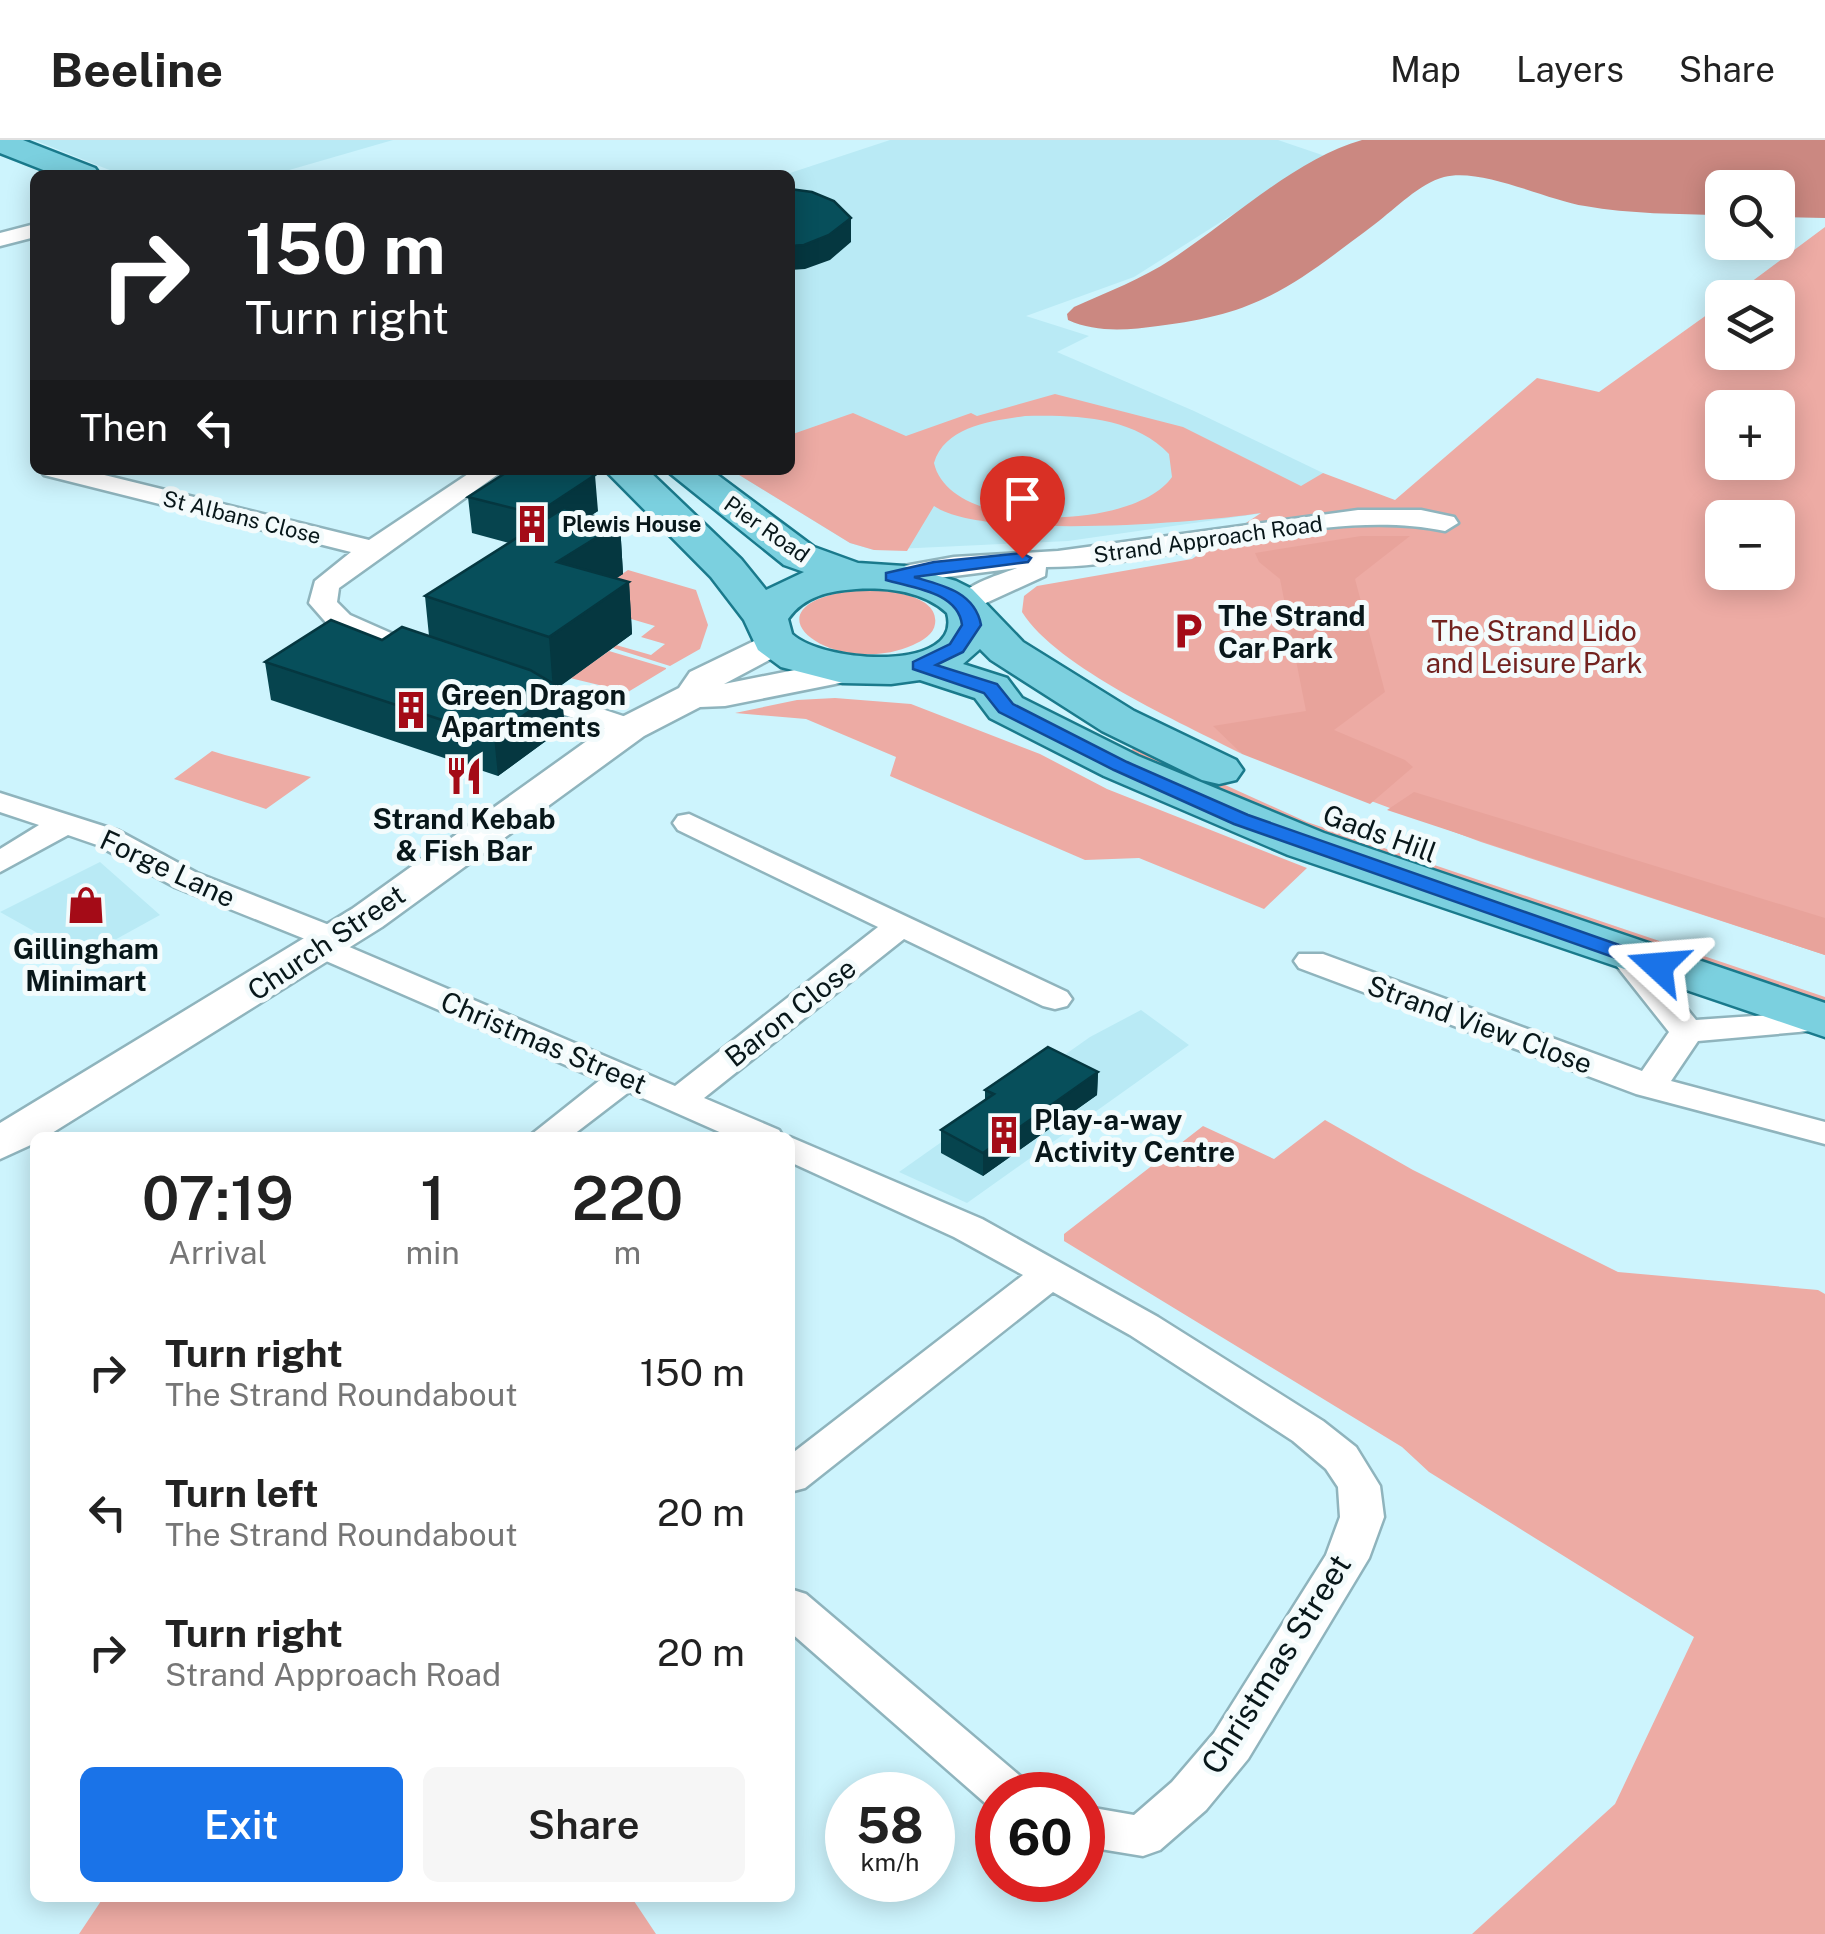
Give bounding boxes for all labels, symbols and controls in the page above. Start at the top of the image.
text: Beeline [50,41,223,98]
text: Map [1390,49,1461,90]
text: Layers [1516,49,1624,90]
text: Share [1679,49,1775,90]
map controls [1705,170,1795,590]
button: search [1705,170,1795,260]
text: 150 m [245,207,446,290]
icon: right [80,210,210,340]
button: layers [1705,280,1795,370]
text: Turn right [245,291,449,344]
button: + [1705,390,1795,480]
icon: left [188,400,243,455]
text: Then [80,405,168,450]
pin [980,456,1065,559]
icon: arrive [995,471,1050,526]
street label: St Albans Close [160,485,324,549]
street label: Pier Road [719,490,815,568]
button: − [1705,500,1795,590]
building icon: Plewis House [511,503,553,545]
street label: Strand Approach Road [1092,510,1324,568]
place label: Plewis House [562,511,702,537]
place label: The Strand Car Park [1218,599,1366,664]
parking icon: The Strand Car Park [1167,610,1209,652]
park label: The Strand Lido and Leisure Park [1425,614,1643,679]
place label: Green Dragon Apartments [441,678,626,743]
building icon: Green Dragon Apartments [390,689,432,731]
restaurant icon: Strand Kebab & Fish Bar [443,755,485,797]
street label: Gads Hill [1319,797,1441,869]
place label: Strand Kebab & Fish Bar [373,802,555,867]
street label: Forge Lane [95,822,241,914]
street label: Church Street [241,877,411,1007]
shop icon: Gillingham Minimart [65,884,107,926]
position arrow [1606,914,1710,1018]
place label: Gillingham Minimart [13,932,159,997]
street label: Baron Close [718,951,862,1073]
street label: Strand View Close [1363,968,1597,1080]
street label: Christmas Street [436,984,652,1100]
place label: Play-a-way Activity Centre [1034,1103,1235,1168]
building icon: Play-a-way Activity Centre [983,1114,1025,1156]
text: 07:19 [142,1163,294,1234]
text: 1 [420,1163,445,1234]
text: 220 [571,1163,683,1234]
text: Arrival [168,1234,267,1271]
text: min [406,1234,460,1271]
text: m [614,1234,641,1271]
text: Turn right [165,1331,343,1376]
icon: right [80,1345,135,1400]
text: 150 m [640,1350,745,1395]
text: The Strand Roundabout [165,1376,518,1413]
text: Turn left [165,1471,319,1516]
icon: left [80,1485,135,1540]
text: 20 m [657,1490,745,1535]
text: The Strand Roundabout [165,1516,518,1553]
street label: Christmas Street [1194,1547,1358,1781]
text: Turn right [165,1611,343,1656]
icon: right [80,1625,135,1680]
text: 20 m [657,1630,745,1675]
text: Strand Approach Road [165,1656,501,1693]
button: Exit [80,1767,403,1882]
button: Share [423,1767,745,1882]
speed limit sign: 60 [975,1772,1105,1902]
text: 58 [856,1795,924,1854]
text: km/h [861,1847,919,1877]

